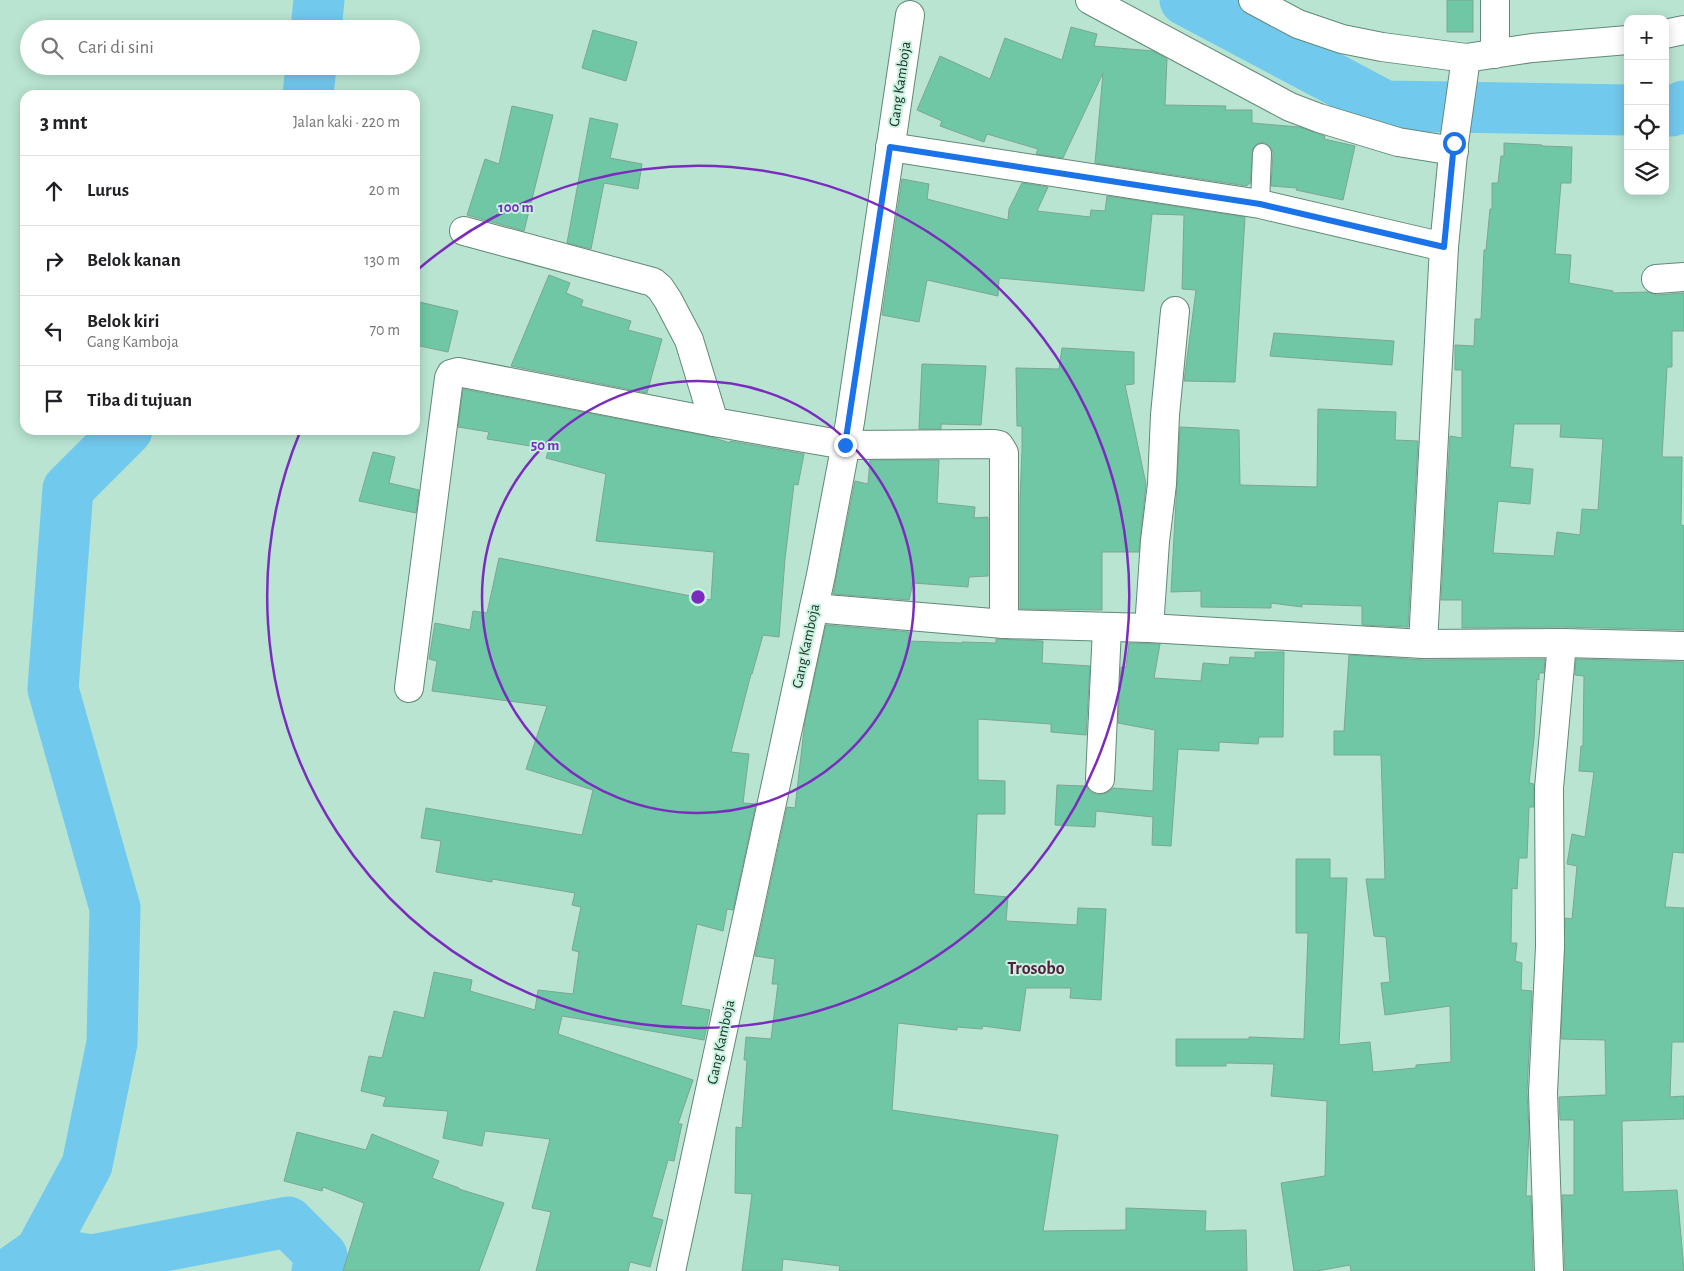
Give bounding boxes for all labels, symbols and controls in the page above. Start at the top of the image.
map controls [1624,15,1669,195]
button: + [1624,15,1669,60]
search box [20,20,420,75]
icon: search [38,34,66,62]
text: Cari di sini [78,38,154,57]
street label: Gang Kamboja [887,40,913,128]
button: − [1624,60,1669,105]
button: locate [1624,105,1669,150]
text: 3 mnt [40,112,87,133]
text: Jalan kaki · 220 m [293,114,400,130]
route start [1443,132,1466,155]
button: layers [1624,150,1669,195]
icon: ahead [40,177,68,205]
text: Lurus [87,181,129,200]
text: 20 m [369,182,400,198]
text: 100 m [498,200,534,215]
icon: right [40,247,68,275]
text: Belok kanan [87,251,181,270]
text: 130 m [364,252,400,268]
text: Belok kiri [87,312,159,331]
icon: left [40,317,68,345]
text: 70 m [369,322,400,338]
text: Gang Kamboja [87,334,179,350]
icon: arrive [40,387,68,415]
text: Tiba di tujuan [87,391,192,410]
route end [834,434,857,457]
text: 50 m [531,438,559,453]
centre of rings [689,588,707,606]
street label: Gang Kamboja [790,602,822,690]
district label: Trosobo [1007,960,1065,978]
street label: Gang Kamboja [705,998,737,1086]

